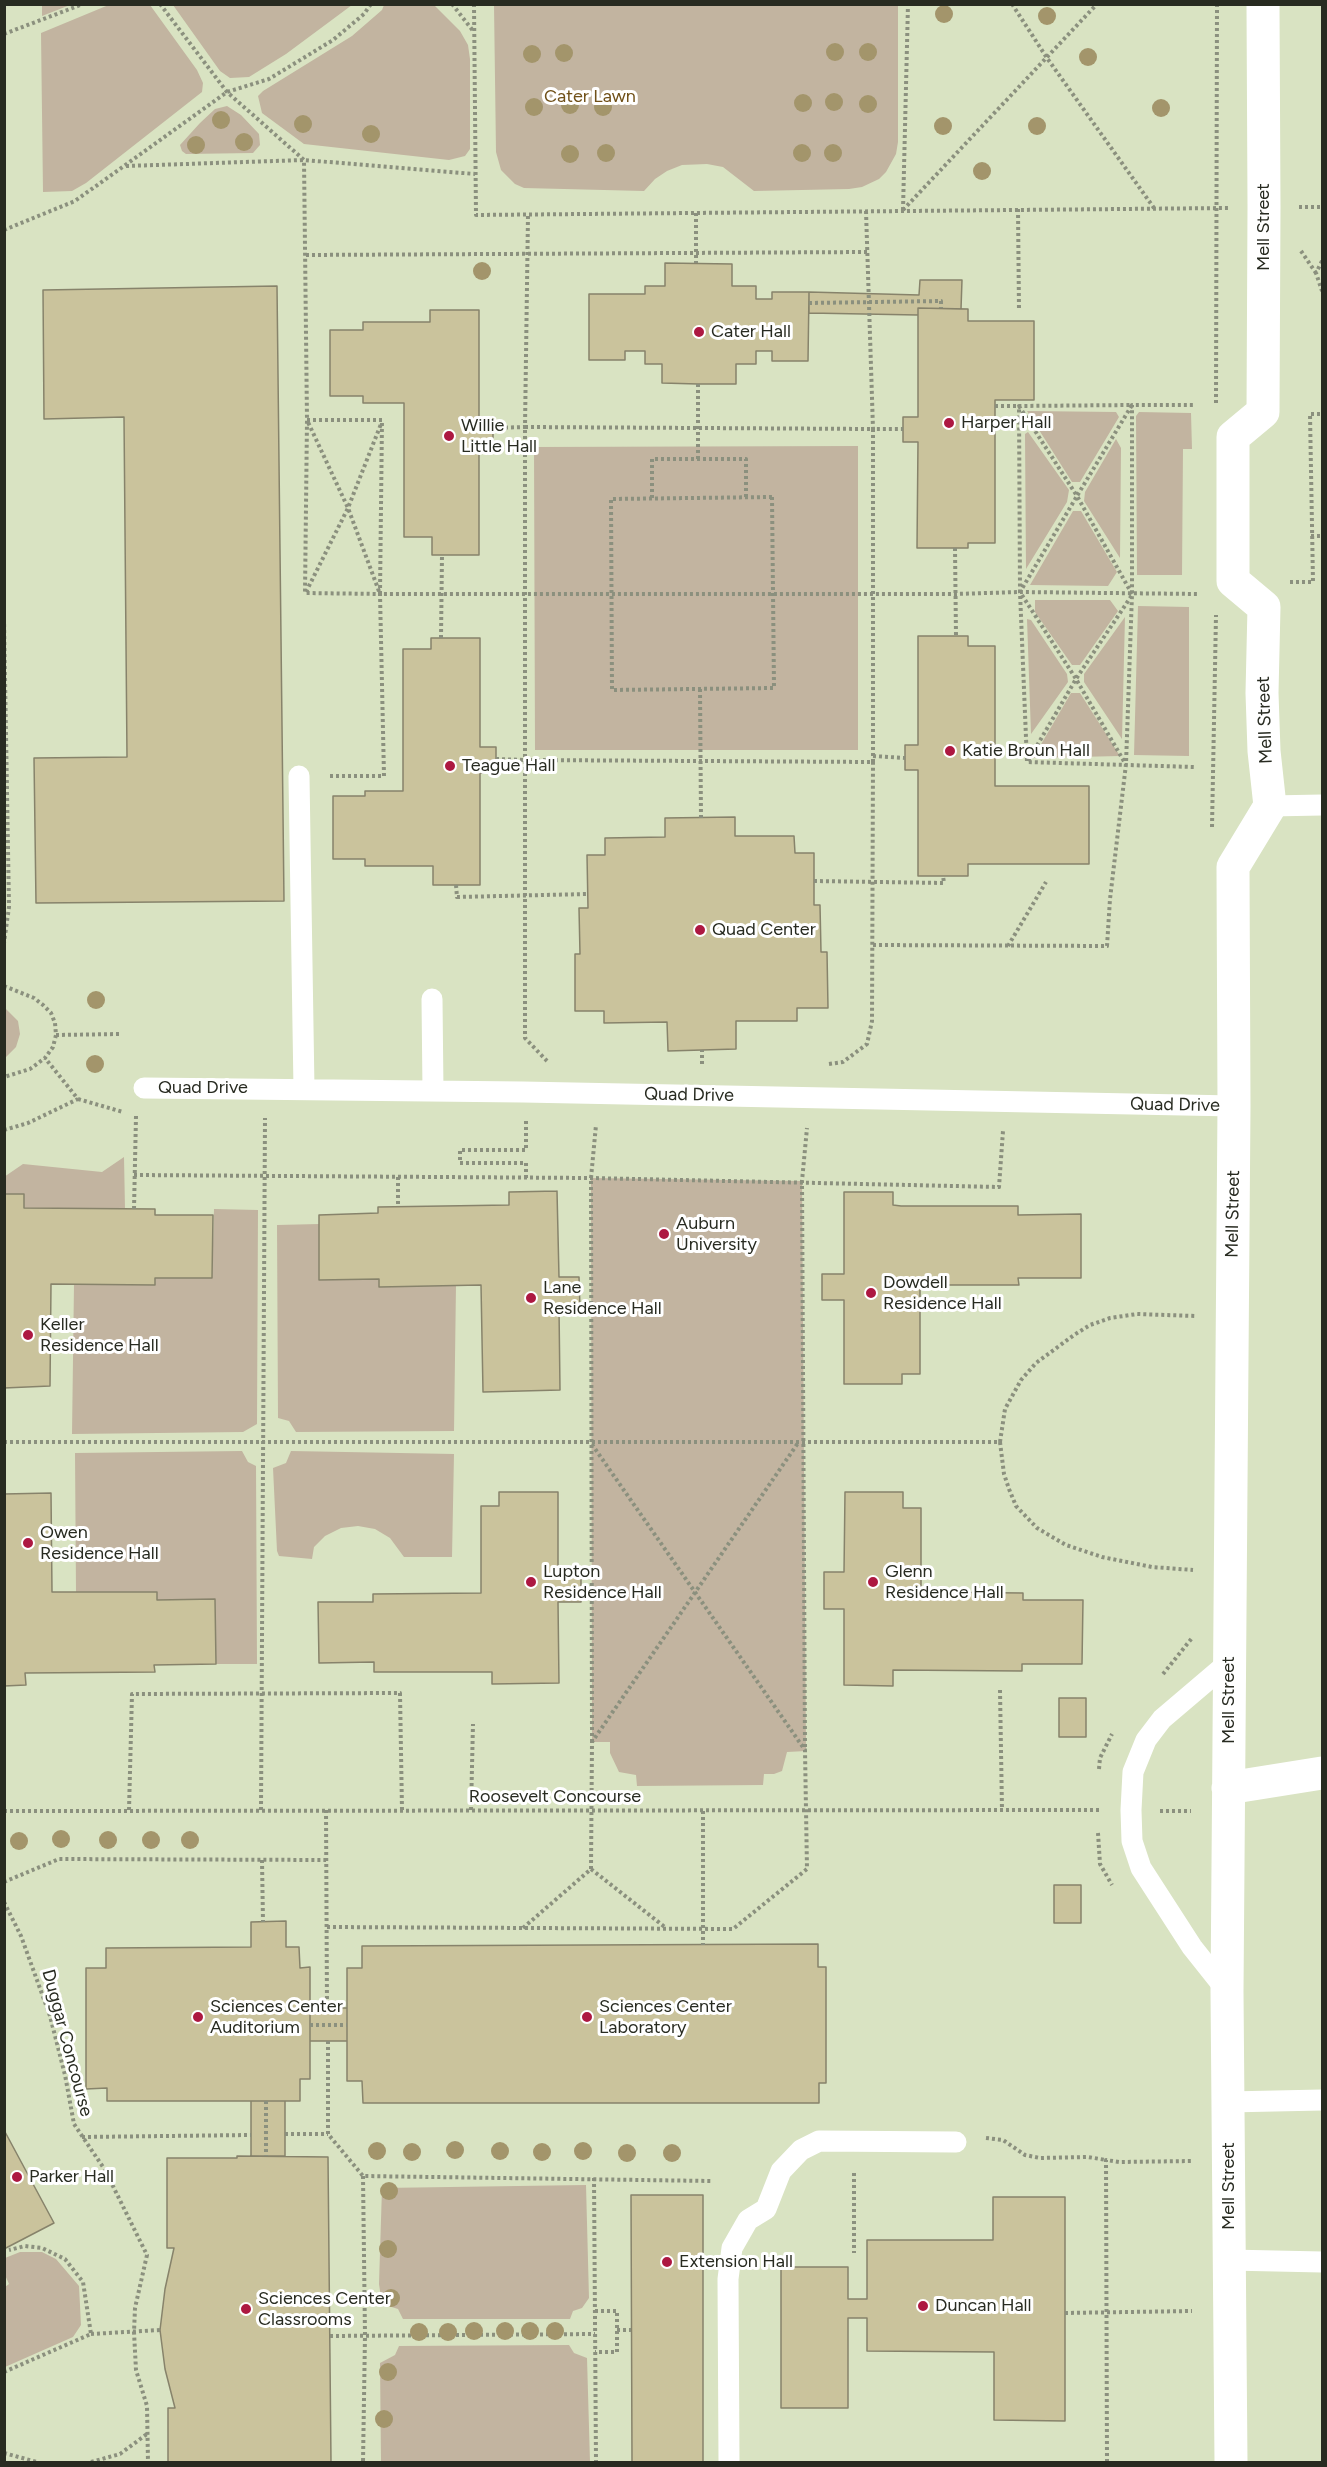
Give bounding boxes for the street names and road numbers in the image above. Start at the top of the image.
street label: Mell Street [1253,183,1275,271]
street label: Mell Street [1253,676,1277,764]
street label: Quad Drive [158,1077,248,1099]
street label: Quad Drive [644,1083,734,1107]
street label: Quad Drive [1130,1093,1220,1117]
street label: Mell Street [1221,1170,1245,1258]
street label: Mell Street [1218,1656,1240,1744]
street label: Roosevelt Concourse [469,1786,641,1808]
street label: Duggar Concourse [37,1967,97,2119]
street label: Mell Street [1218,2142,1240,2230]

